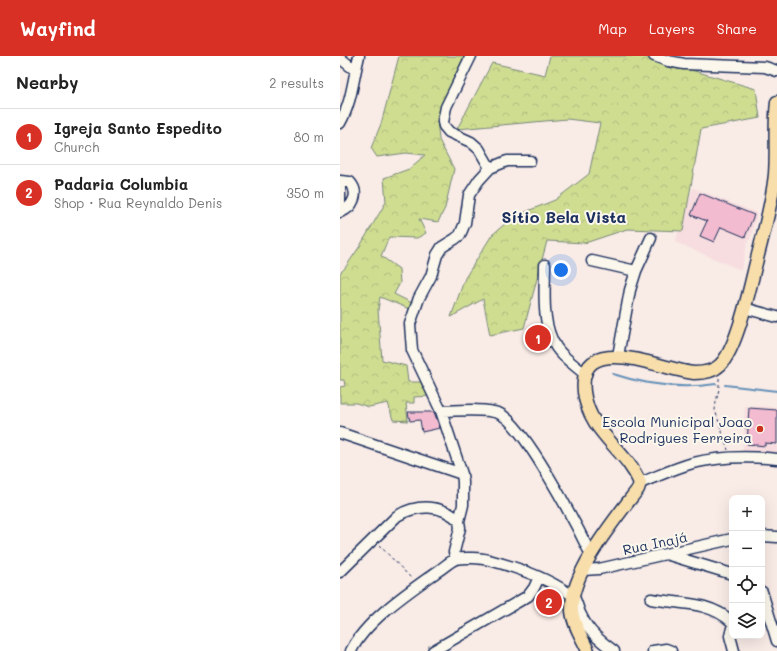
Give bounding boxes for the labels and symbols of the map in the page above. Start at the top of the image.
district label: Sítio Bela Vista [502,206,627,227]
your location [551,260,571,280]
pin: 1 [525,323,551,353]
place label: Escola Municipal Joao Rodrigues Ferreira [602,412,752,447]
marker: Escola Municipal Joao Rodrigues Ferreira [755,424,765,434]
street label: Rua Inajá [621,527,689,559]
pin: 2 [536,587,562,617]

